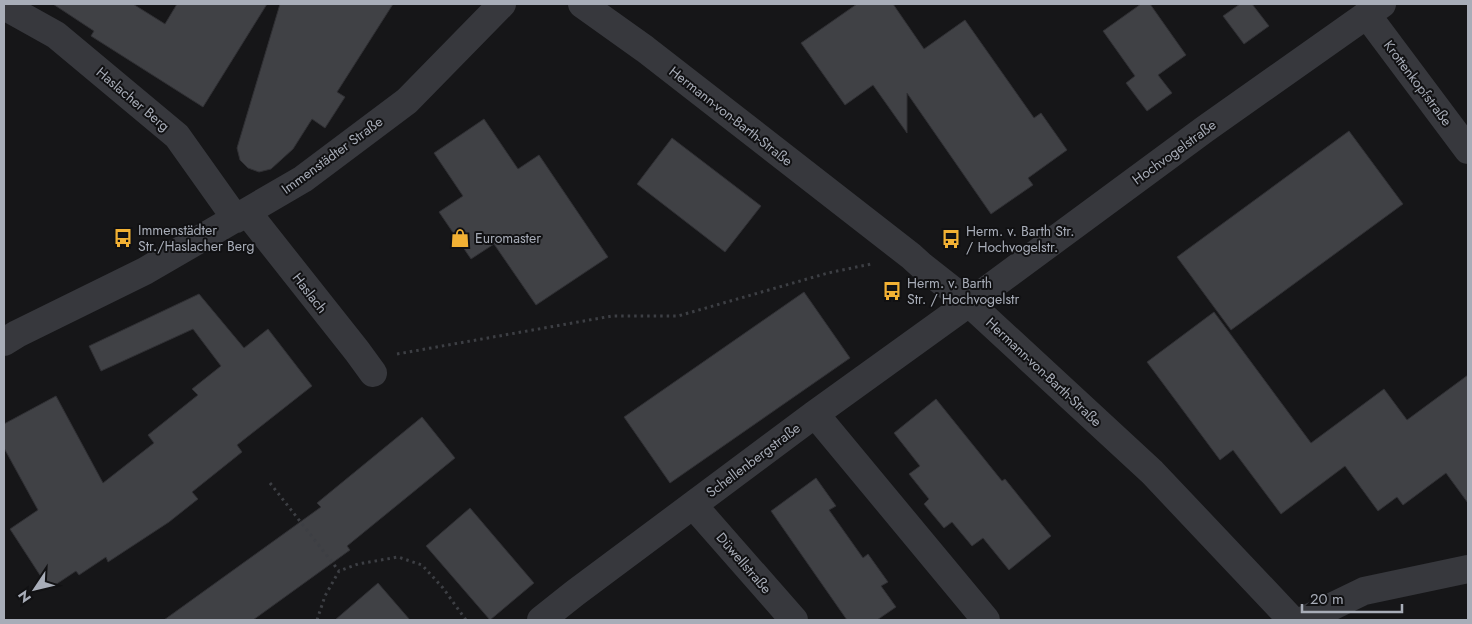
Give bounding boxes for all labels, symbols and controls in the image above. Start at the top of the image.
street label: Krottenkopfstraße [1379,36,1457,130]
street label: Hermann-von-Barth-Straße [665,61,797,171]
street label: Haslacher Berg [92,62,174,136]
street label: Immenstädter Straße [277,111,387,199]
street label: Hochvogelstraße [1128,115,1220,189]
place label: Immenstädter Str./Haslacher Berg [138,220,255,256]
place label: Herm. v. Barth Str. / Hochvogelstr. [966,221,1075,257]
bus stop icon: Immenstädter Str./Haslacher Berg [112,227,134,249]
shop icon: Euromaster [449,227,471,249]
place label: Euromaster [475,228,541,248]
bus stop icon: Herm. v. Barth Str. / Hochvogelstr. [940,228,962,250]
street label: Haslach [288,269,332,317]
place label: Herm. v. Barth Str. / Hochvogelstr [907,273,1019,309]
bus stop icon: Herm. v. Barth Str. / Hochvogelstr [881,280,903,302]
street label: Hermann-von-Barth-Straße [982,313,1106,431]
street label: Schellenbergstraße [702,418,804,502]
street label: Düwellstraße [712,528,776,598]
north arrow [10,564,60,614]
scale bar [1302,582,1402,614]
text: N [13,586,36,607]
text: 20 m [1310,588,1344,610]

